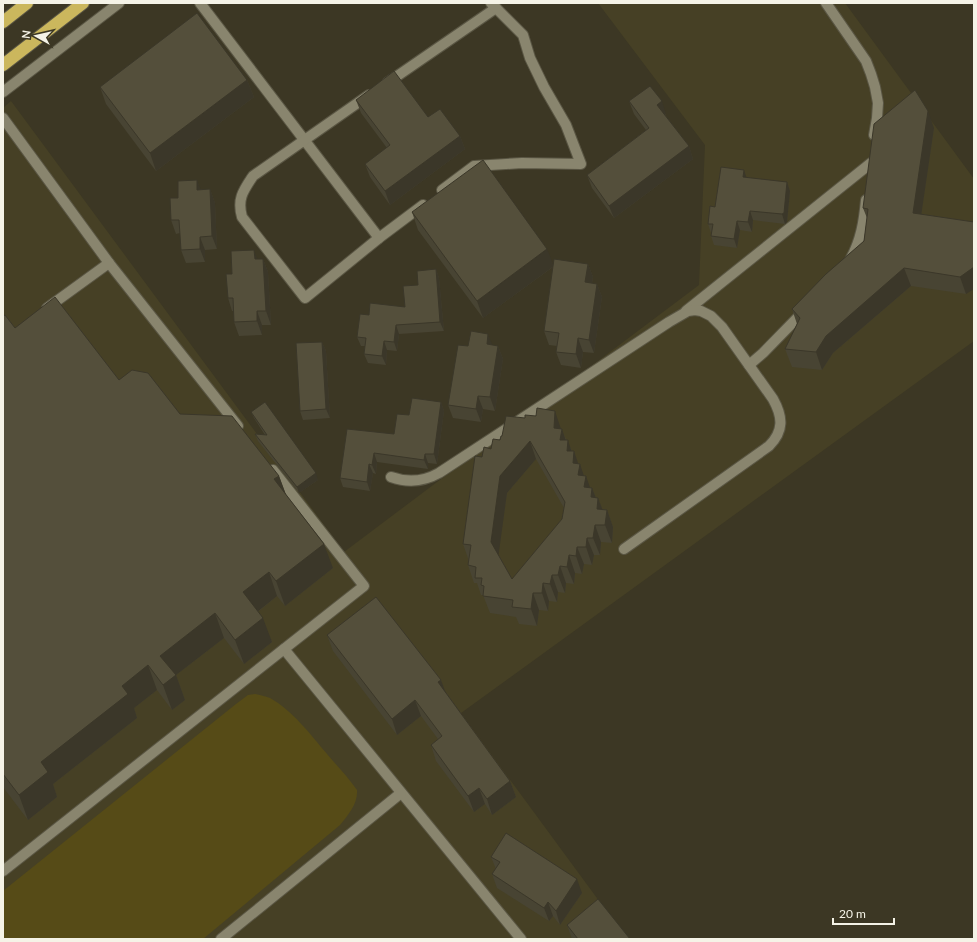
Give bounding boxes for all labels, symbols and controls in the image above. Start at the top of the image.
north arrow [16,16,56,56]
text: N [19,29,33,40]
scale bar [833,900,894,926]
text: 20 m [839,906,866,921]

